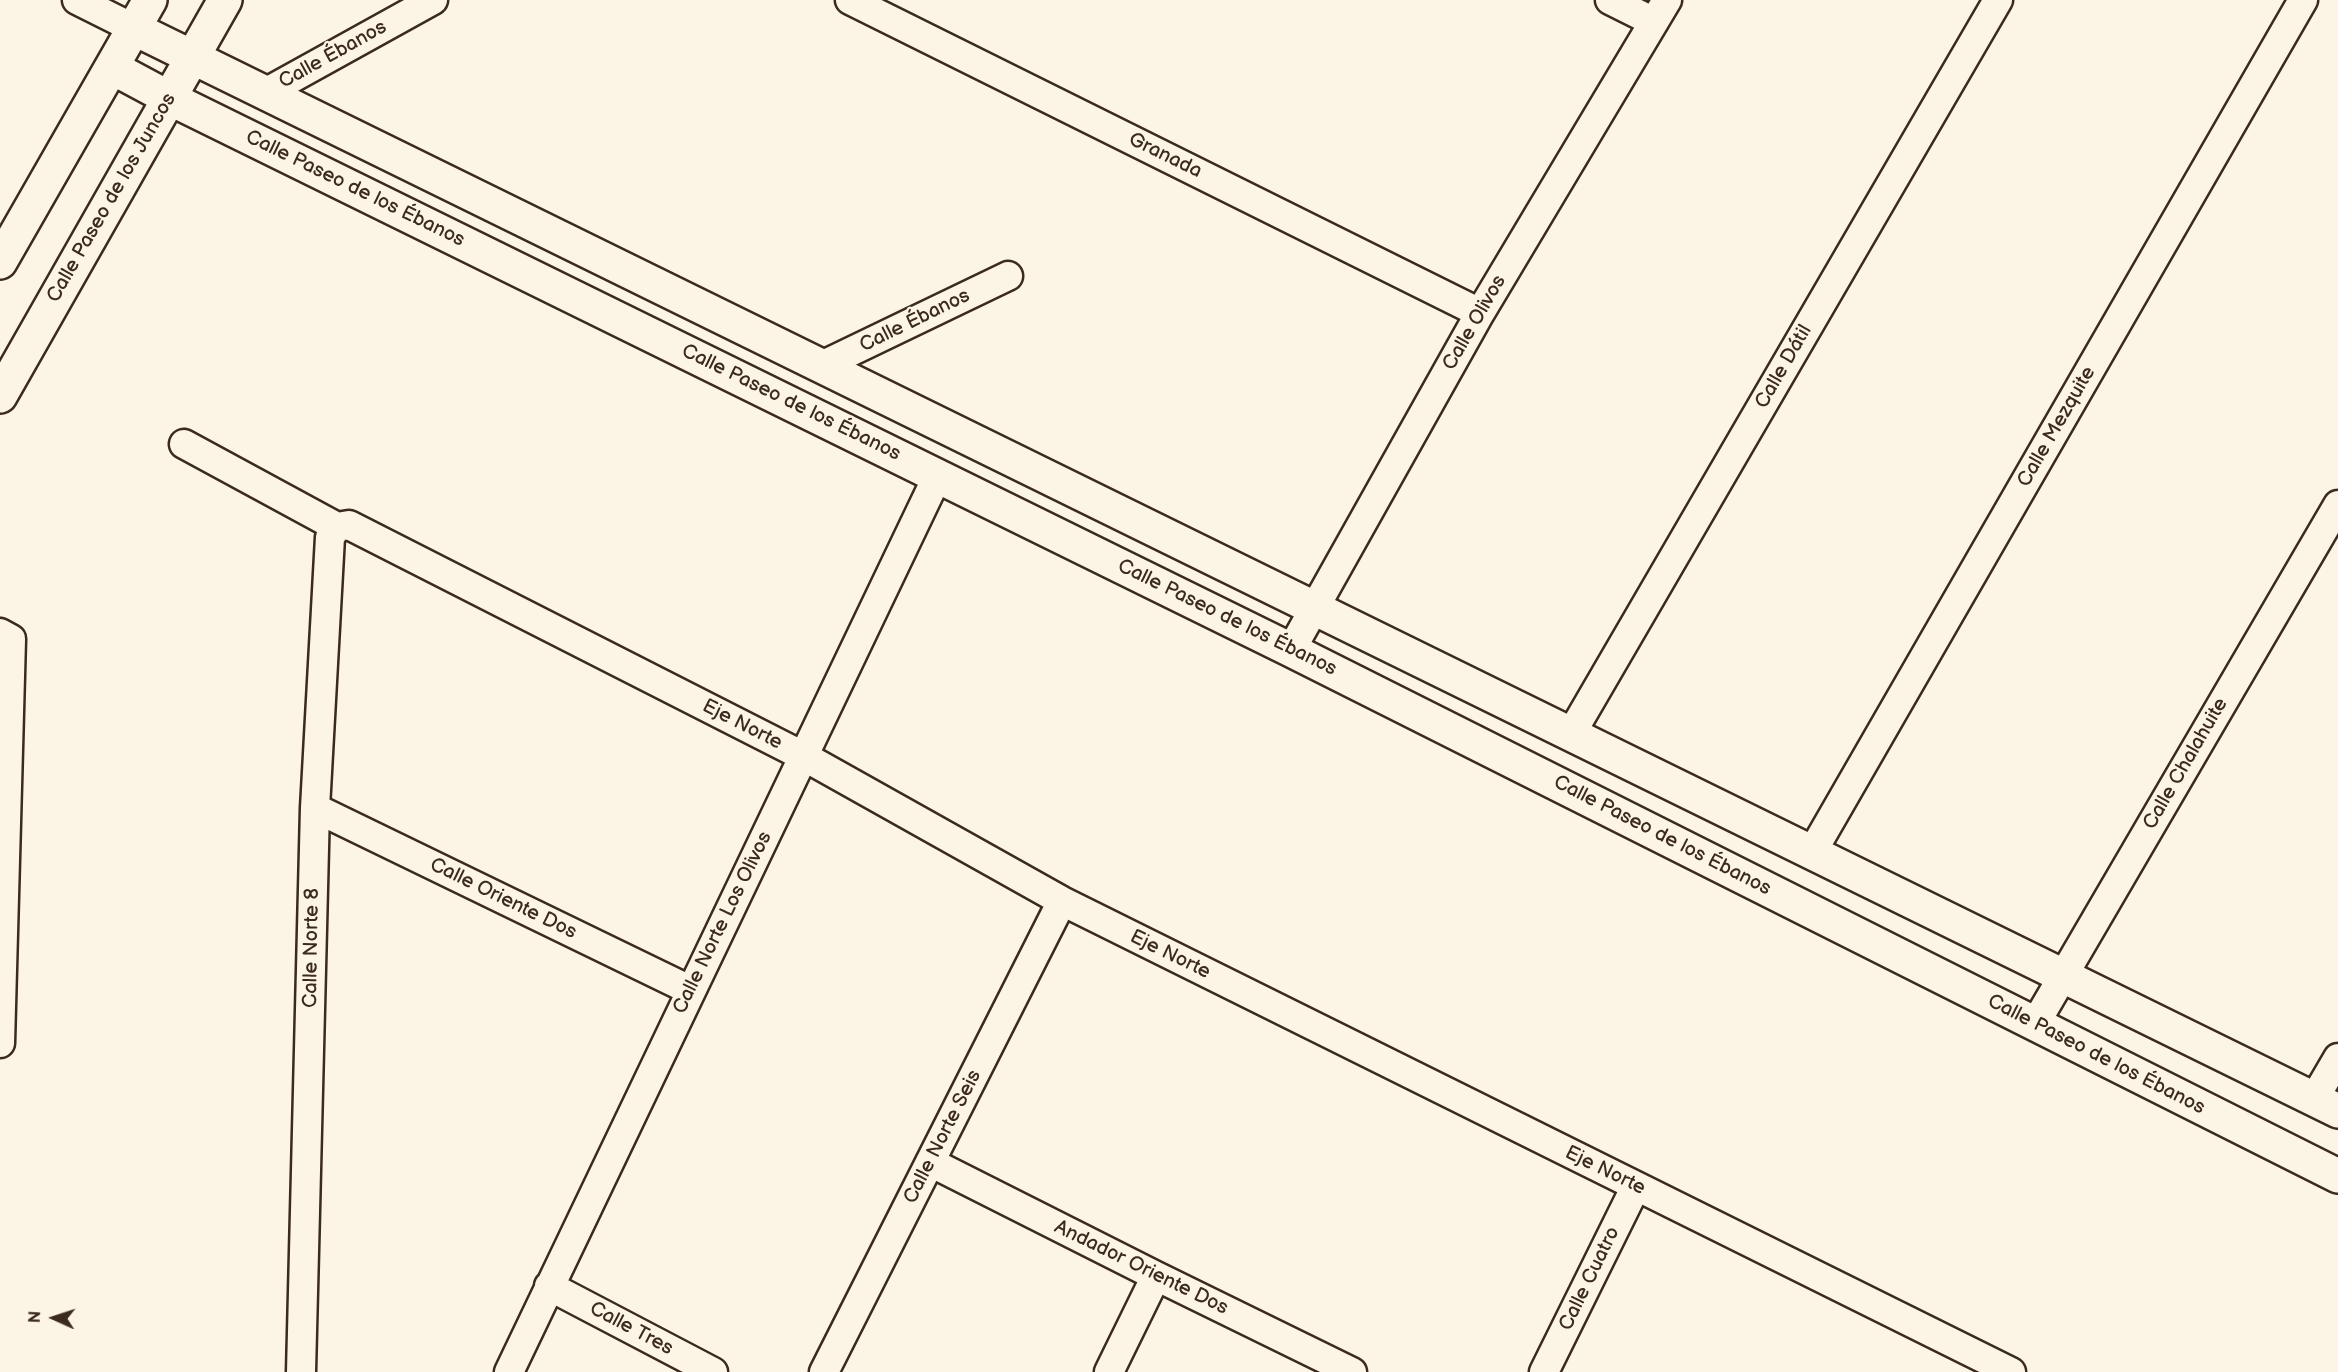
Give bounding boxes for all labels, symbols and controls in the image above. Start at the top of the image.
street label: Calle Ébanos [275,16,391,94]
street label: Calle Paseo de los Juncos [42,89,182,307]
street label: Calle Paseo de los Ébanos [242,125,468,253]
street label: Granada [1124,128,1206,184]
street label: Calle Olivos [1438,271,1512,375]
street label: Calle Ébanos [856,284,974,358]
street label: Calle Dátil [1750,321,1818,413]
street label: Calle Paseo de los Ébanos [678,339,904,467]
street label: Calle Mezquite [2013,363,2101,491]
street label: Calle Paseo de los Ébanos [1114,554,1340,682]
street label: Calle Chalahuite [2139,694,2233,834]
street label: Eje Norte [698,695,786,755]
street label: Calle Paseo de los Ébanos [1549,771,1775,901]
street label: Calle Norte Los Olivos [668,828,778,1018]
street label: Calle Oriente Dos [426,853,580,945]
street label: Calle Norte 8 [299,888,325,1008]
street label: Eje Norte [1126,925,1214,985]
street label: Calle Paseo de los Ébanos [1983,990,2209,1120]
street label: Calle Norte Seis [899,1066,987,1208]
street label: Eje Norte [1561,1141,1649,1201]
street label: Andador Oriente Dos [1050,1215,1232,1321]
street label: Calle Cuatro [1555,1223,1625,1335]
north arrow [24,1288,84,1348]
street label: Calle Tres [585,1297,677,1361]
text: N [26,1311,45,1324]

